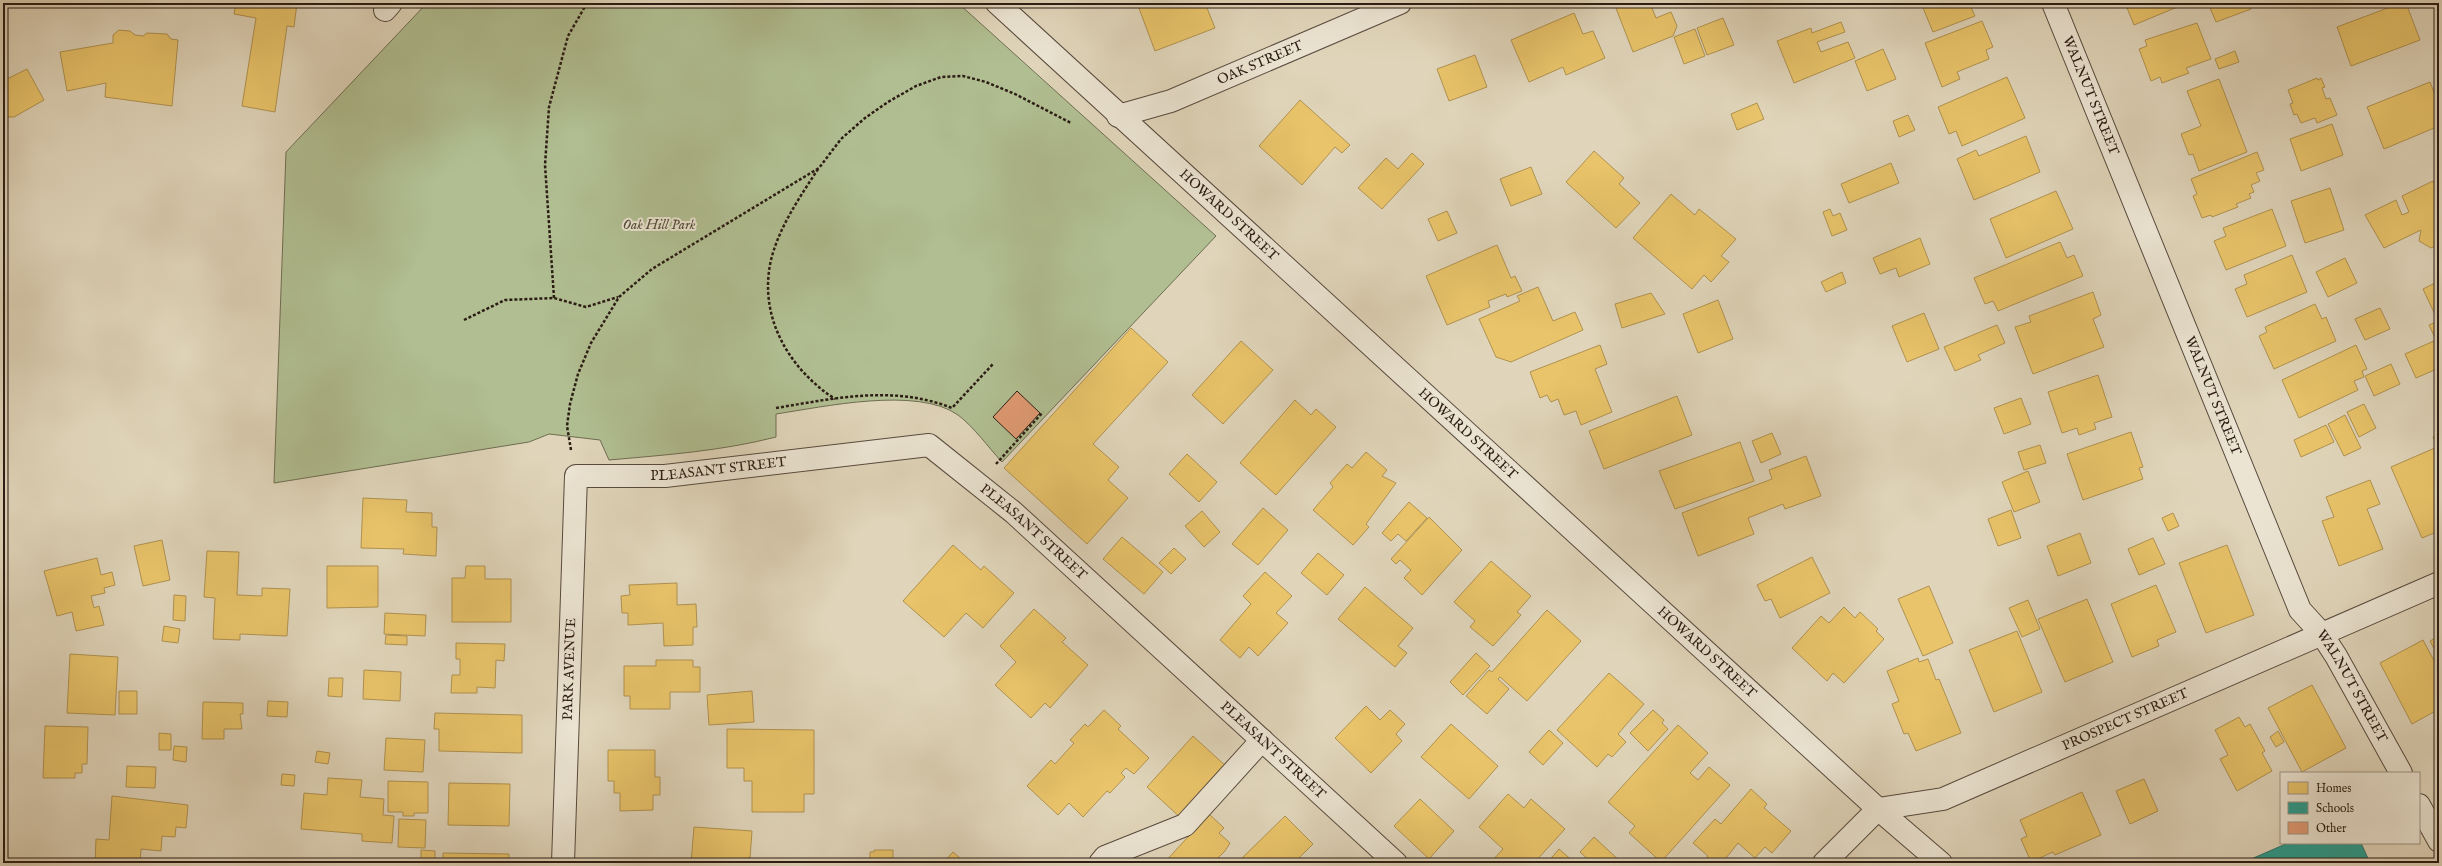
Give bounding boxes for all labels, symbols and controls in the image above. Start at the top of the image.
street label: WALNUT STREET [2058,33,2123,159]
street label: OAK STREET [1214,36,1306,89]
street label: HOWARD STREET [1175,165,1283,265]
park label: Oak Hill Park [623,216,696,234]
street label: WALNUT STREET [2181,334,2245,459]
street label: HOWARD STREET [1414,384,1522,484]
street label: PLEASANT STREET [650,453,788,485]
street label: PLEASANT STREET [976,480,1091,585]
street label: HOWARD STREET [1653,603,1761,703]
street label: PARK AVENUE [559,617,580,721]
street label: WALNUT STREET [2312,626,2392,746]
street label: PROSPECT STREET [2059,684,2192,755]
street label: PLEASANT STREET [1216,697,1330,804]
legend [2280,772,2420,844]
text: Homes [2316,781,2352,796]
text: Schools [2316,801,2354,816]
text: Other [2316,821,2347,836]

